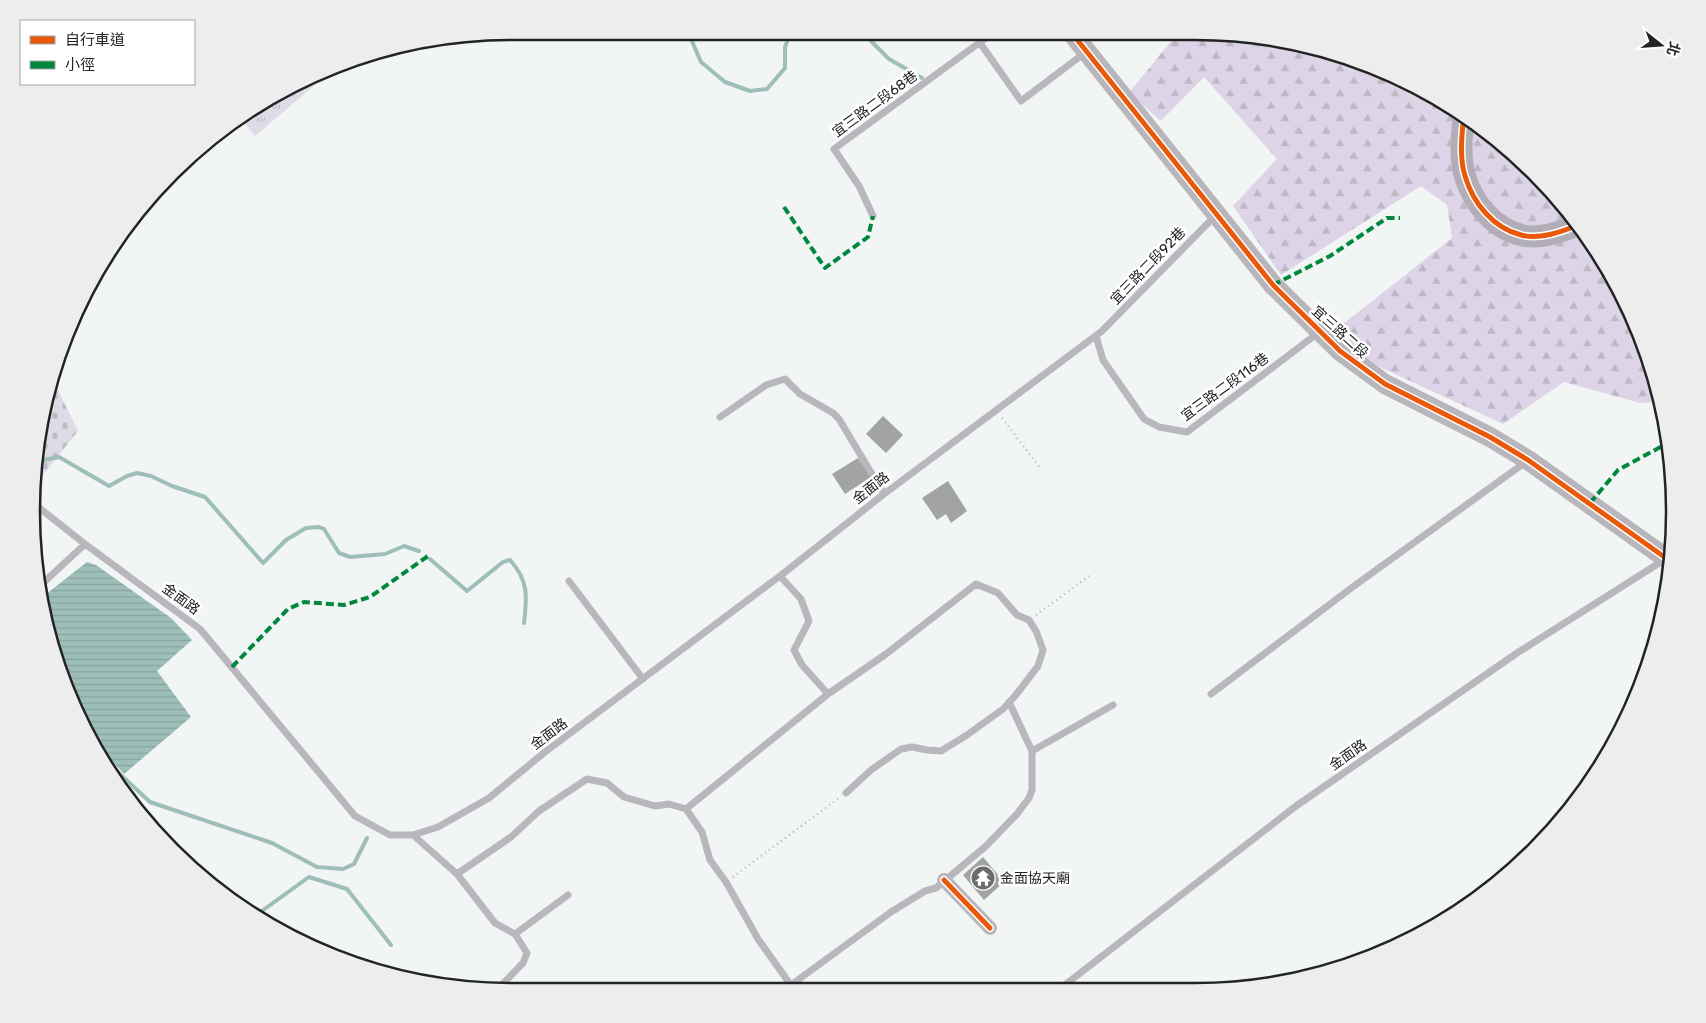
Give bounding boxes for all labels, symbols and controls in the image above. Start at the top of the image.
legend [20,20,195,85]
north arrow [1636,20,1686,70]
text: 自行車道 [65,31,125,49]
text: 北 [1663,39,1683,58]
text: 小徑 [65,56,95,74]
street label: 宜三路二段68巷 [829,67,921,141]
street label: 宜三路二段92巷 [1107,224,1189,308]
street label: 宜三路二段 [1308,302,1372,362]
street label: 宜三路二段116巷 [1178,349,1272,425]
street label: 金面路 [849,468,893,508]
street label: 金面路 [159,580,203,618]
street label: 金面路 [527,715,571,753]
street label: 金面路 [1326,736,1370,774]
temple icon: 金面協天廟 [970,865,996,891]
place label: 金面協天廟 [1000,870,1070,887]

